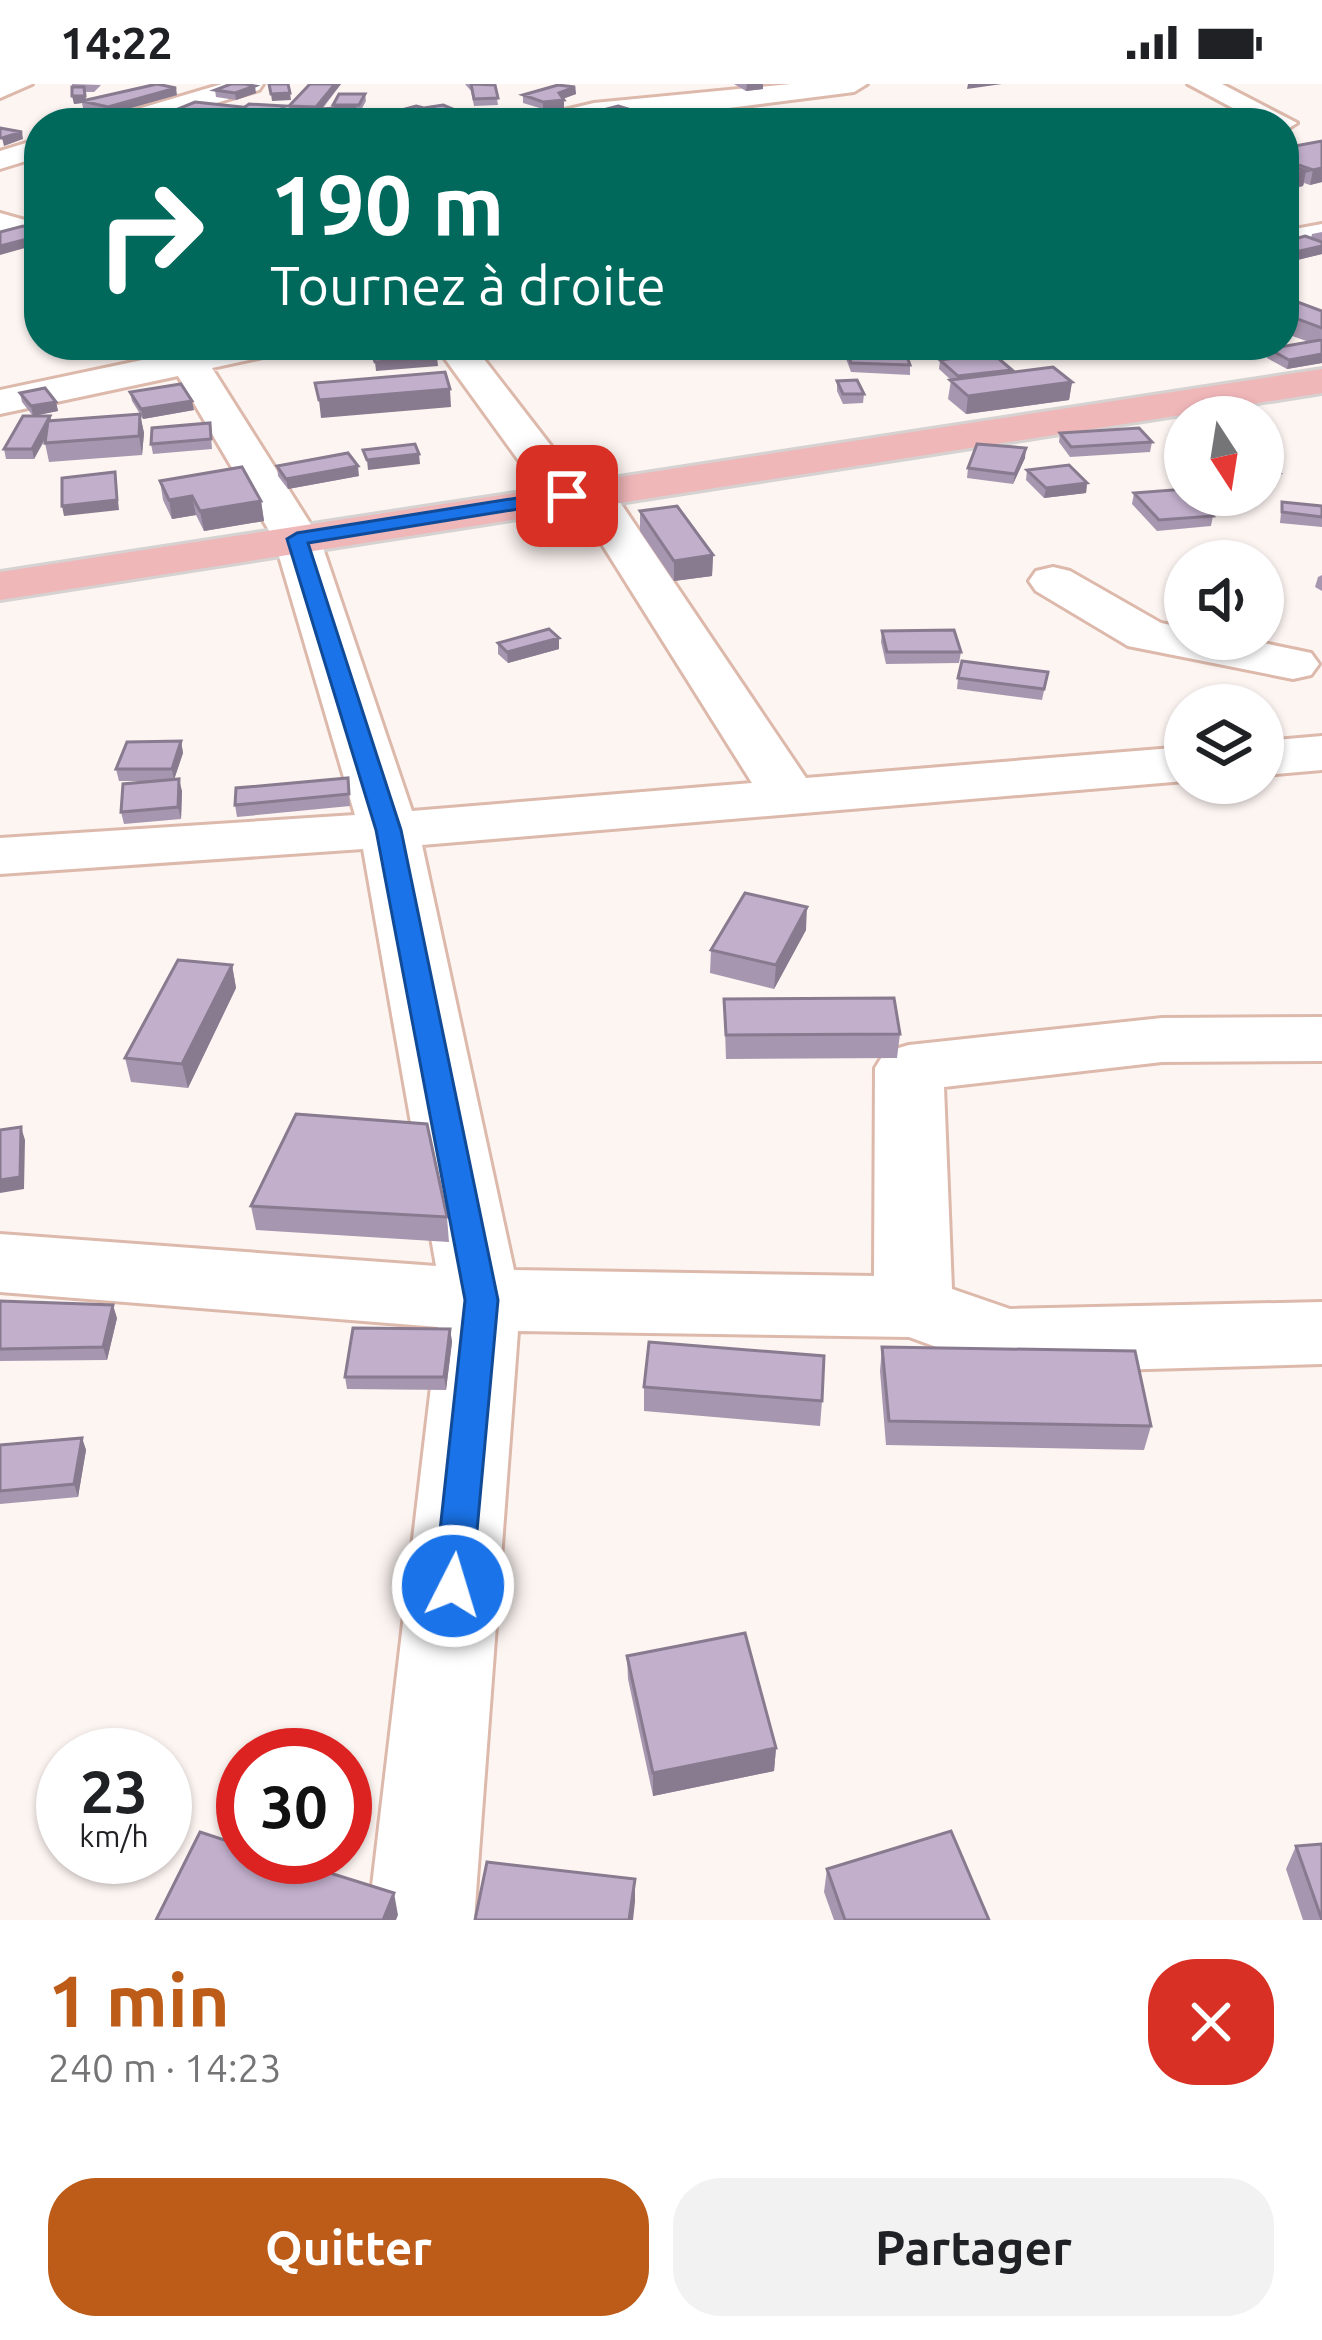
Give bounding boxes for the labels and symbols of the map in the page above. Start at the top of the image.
north arrow [1164,396,1284,516]
pin [516,445,618,547]
position arrow [390,1523,516,1649]
speed limit sign: 30 [216,1728,372,1884]

